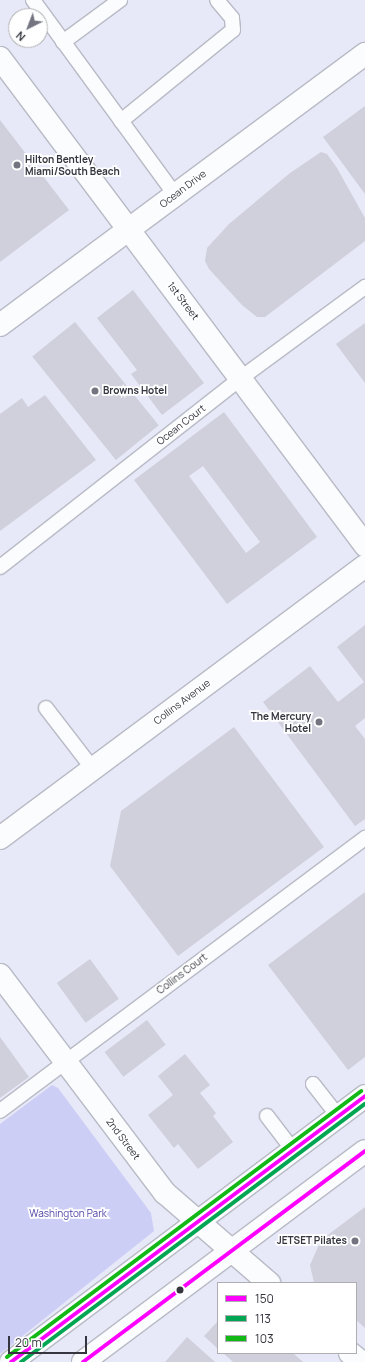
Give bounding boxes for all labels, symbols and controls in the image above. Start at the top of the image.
north arrow [8,8,48,48]
text: N [12,28,28,45]
place label: Hilton Bentley Miami/South Beach [25,153,120,176]
marker: Hilton Bentley Miami/South Beach [12,160,22,170]
street label: Ocean Drive [157,168,209,210]
street label: 1st Street [165,280,201,322]
place label: Browns Hotel [103,385,167,397]
marker: Browns Hotel [90,386,100,396]
street label: Ocean Court [154,402,208,448]
street label: Collins Avenue [151,677,213,727]
place label: The Mercury Hotel [251,710,311,734]
marker: The Mercury Hotel [314,717,324,727]
street label: Collins Court [154,951,210,997]
street label: 2nd Street [103,1116,143,1162]
park label: Washington Park [29,1208,107,1220]
place label: JETSET Pilates [276,1235,347,1247]
marker: JETSET Pilates [350,1236,360,1246]
legend [217,1282,357,1354]
unlabelled marker [175,1285,185,1295]
text: 150 [255,1290,274,1307]
text: 113 [255,1310,271,1327]
scale bar [10,1328,89,1354]
text: 103 [255,1330,274,1347]
text: 20 m [15,1334,42,1351]

